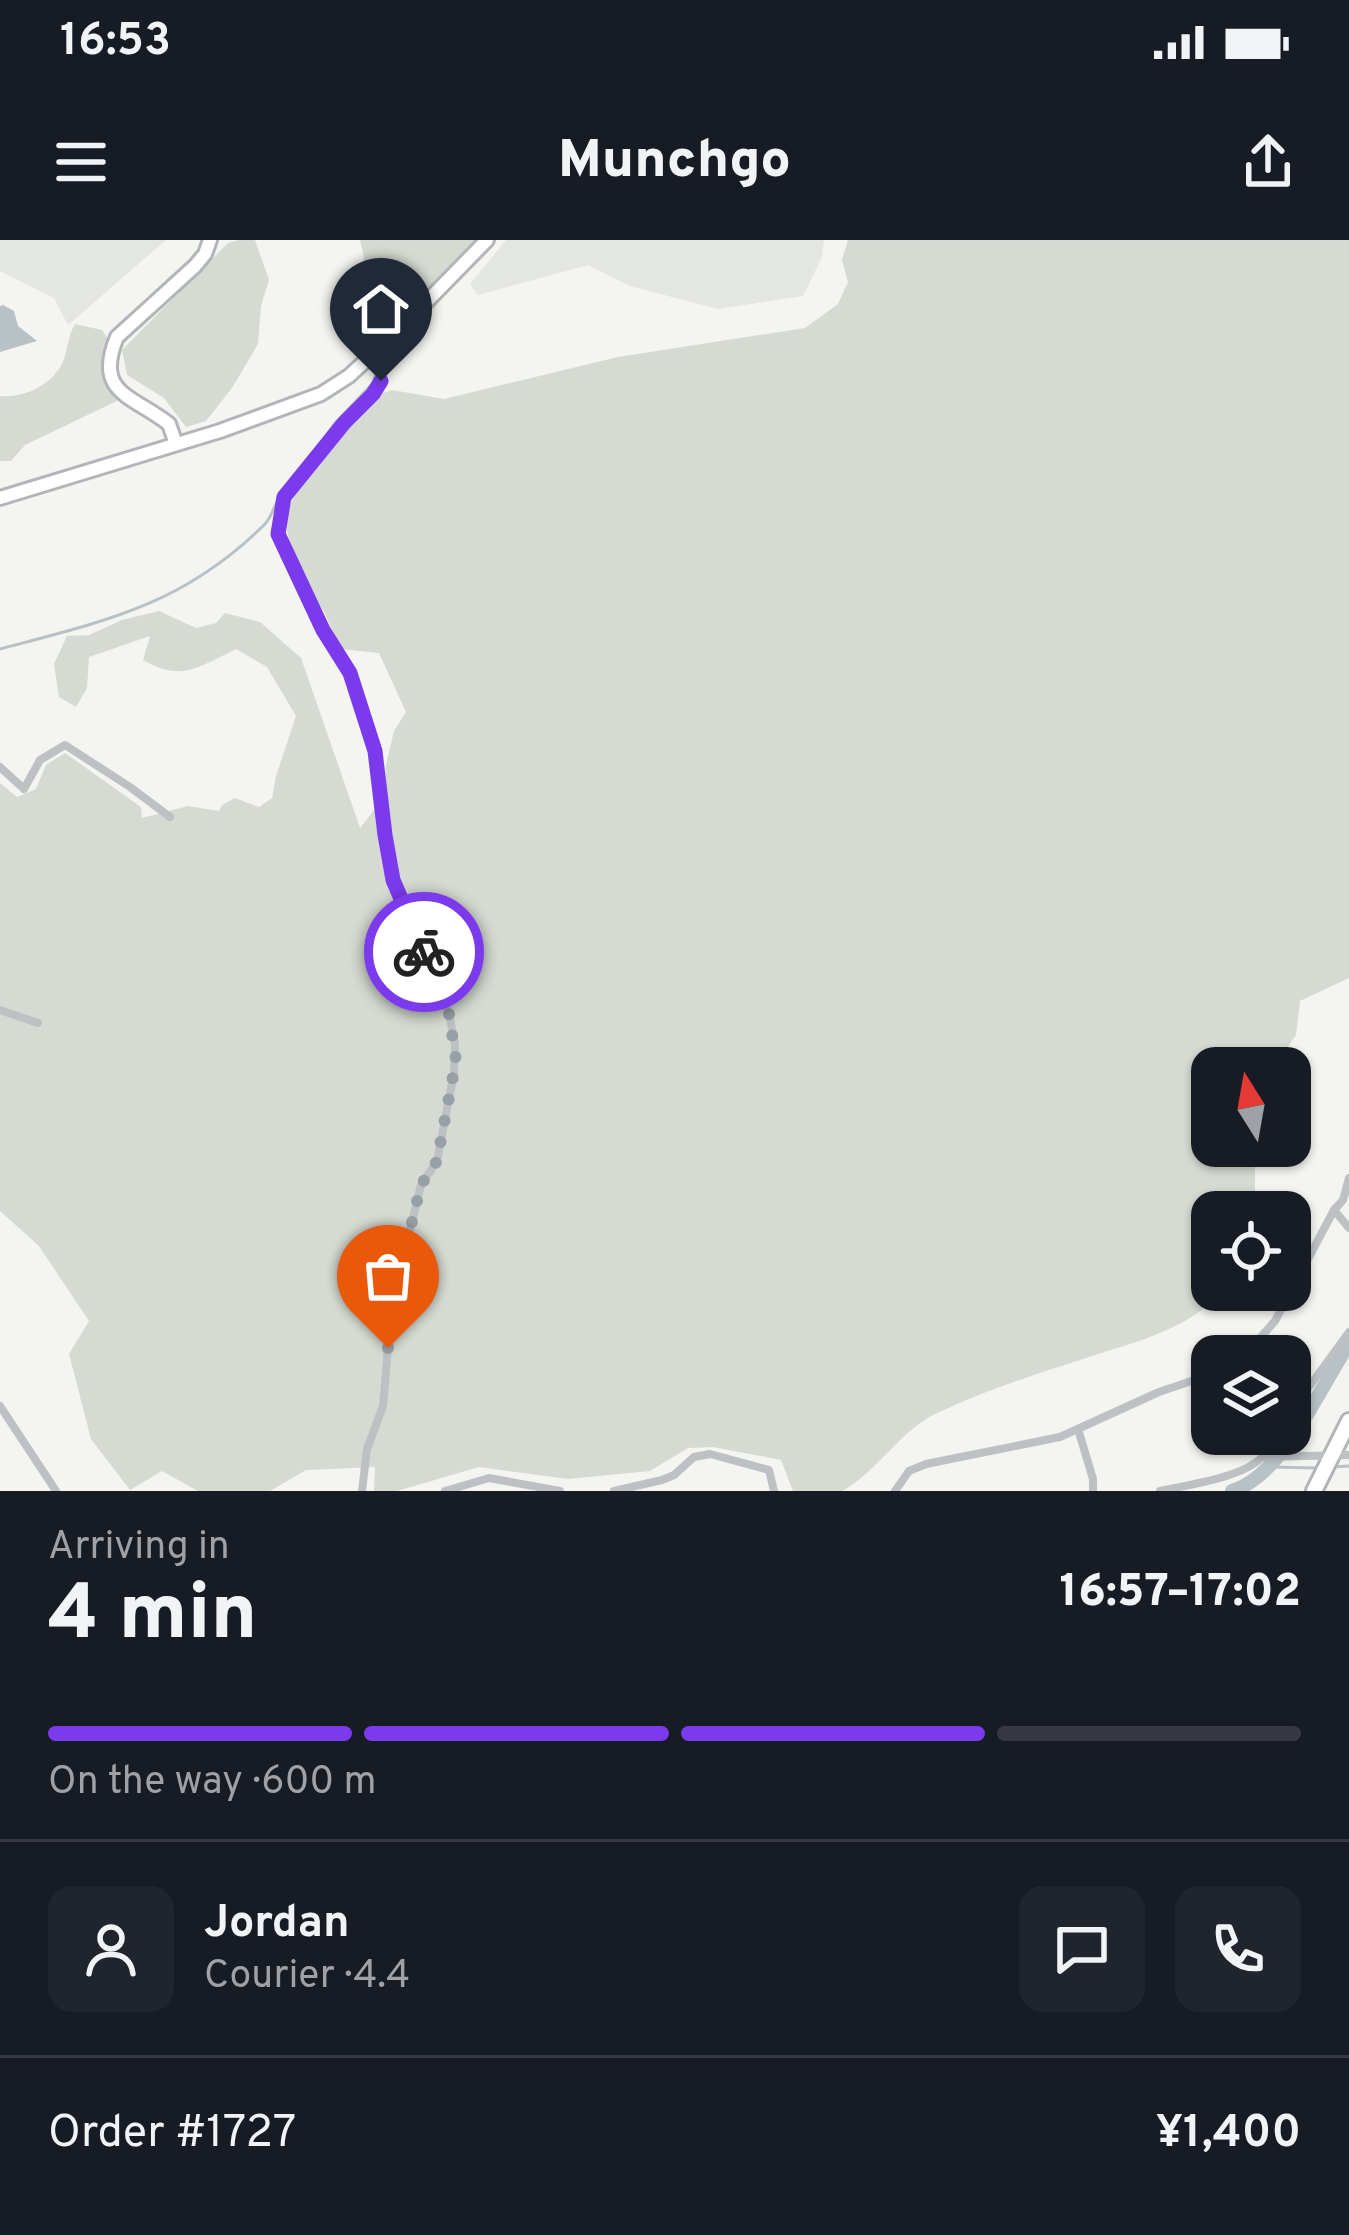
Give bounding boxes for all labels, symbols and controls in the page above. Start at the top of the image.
text: 16:53 [60,14,171,71]
text: Munchgo [558,128,791,197]
icon: menu [48,129,114,195]
icon: share [1235,129,1301,195]
pin [330,258,432,381]
icon: home [348,276,414,342]
courier [364,892,484,1012]
icon: bike [391,919,457,985]
north arrow [1191,1047,1311,1167]
map controls [1191,1047,1311,1455]
button: locate [1191,1191,1311,1311]
pin [337,1225,439,1348]
icon: bag [355,1243,421,1309]
button: layers [1191,1335,1311,1455]
text: Arriving in [48,1524,230,1573]
text: 16:57–17:02 [1060,1565,1301,1622]
text: 4 min [48,1568,257,1667]
text: On the way · 600 m [48,1759,377,1808]
button: person [48,1886,174,2012]
button: chat [1019,1886,1145,2012]
button: phone [1175,1886,1301,2012]
text: Jordan [204,1896,350,1953]
text: Courier · 4.4 [204,1953,410,2002]
text: Order #1727 [48,2106,296,2163]
text: ¥1,400 [1156,2106,1301,2163]

